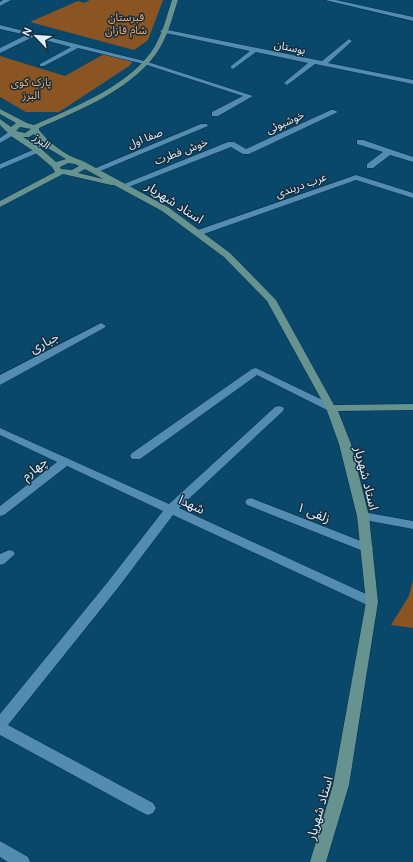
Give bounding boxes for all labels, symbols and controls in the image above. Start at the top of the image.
park label: قبرستان شام قازان [105,10,147,38]
north arrow [16,16,56,56]
text: N [19,25,35,38]
street label: بوستان [273,37,307,57]
park label: پارک کوی البرز [11,75,51,102]
street label: خوشبوئی [264,107,307,137]
street label: صفا اول [125,125,165,151]
street label: البرز [30,129,53,152]
street label: خوش فطرت [152,134,210,168]
street label: عرب دربندی [273,169,329,201]
street label: استاد شهریار [142,177,207,227]
street label: جباری [27,328,62,357]
street label: استاد شهریار [350,443,383,512]
street label: چهارم [18,453,52,485]
street label: شهدا [176,491,208,518]
street label: زلفی ۱ [295,498,333,527]
street label: استاد شهریار [302,774,337,843]

